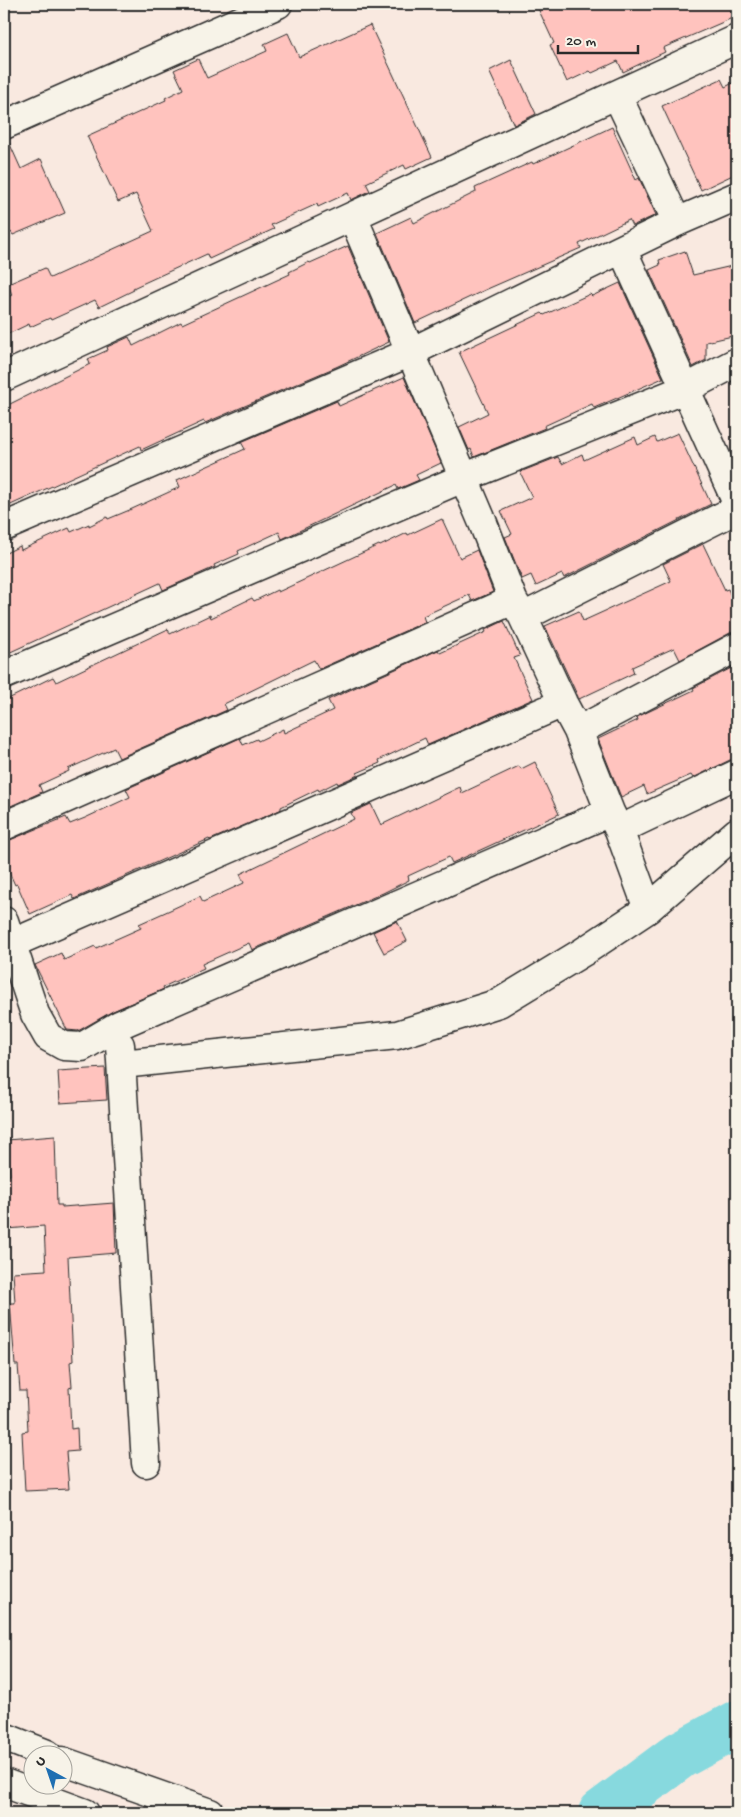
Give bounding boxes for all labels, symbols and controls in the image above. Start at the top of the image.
scale bar [558,22,638,54]
text: 20 m [566,33,596,51]
north arrow [22,1744,72,1794]
text: U [33,1753,50,1771]

